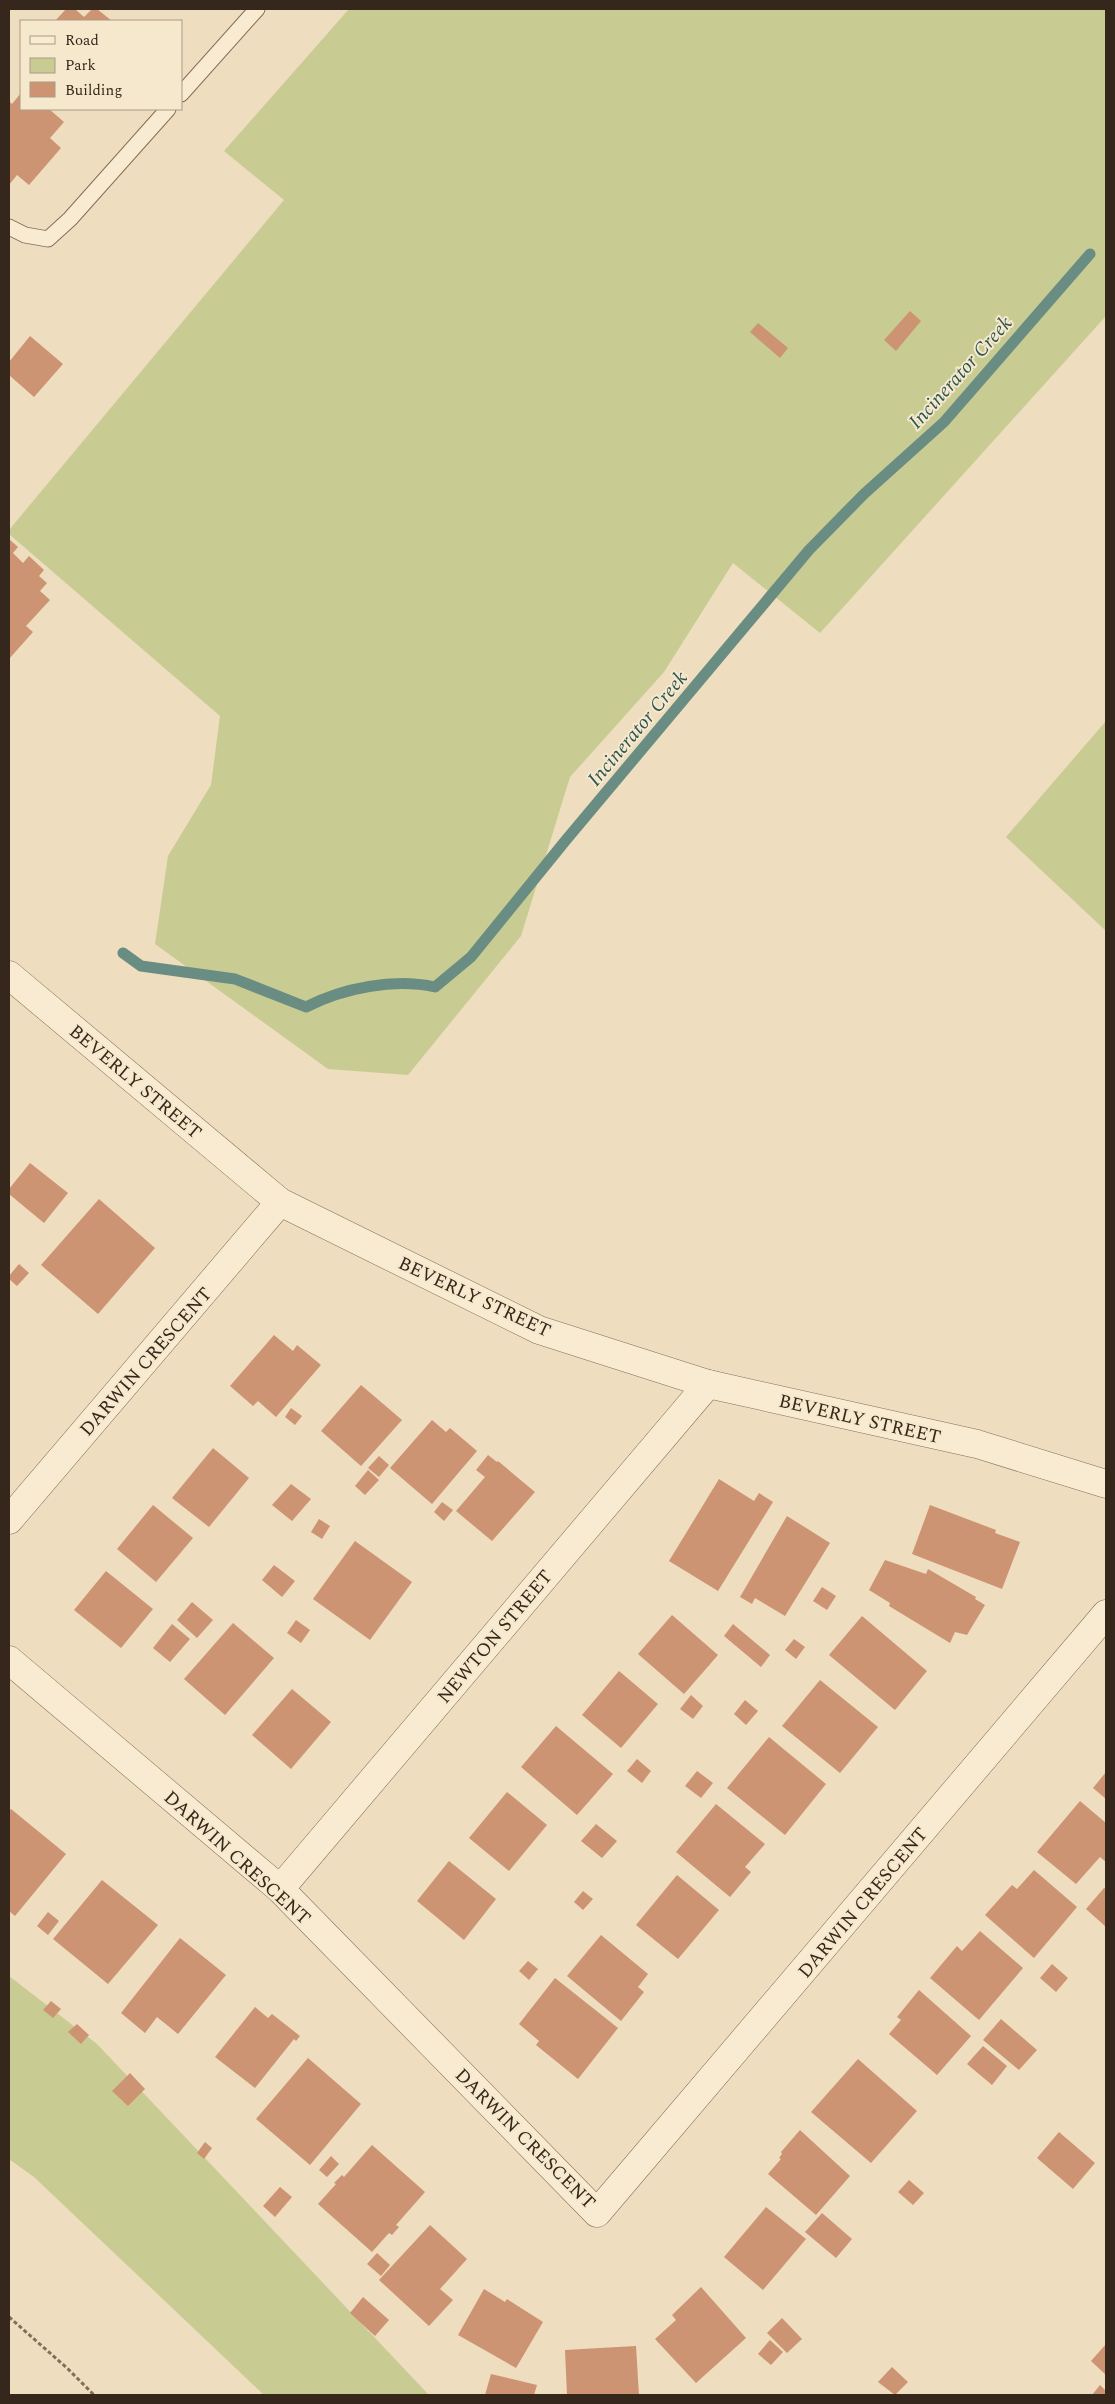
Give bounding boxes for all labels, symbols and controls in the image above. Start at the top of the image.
legend [20,20,182,110]
text: Road [65,29,99,52]
text: Park [65,54,96,77]
text: Building [65,79,122,102]
water label: Incinerator Creek [902,309,1020,436]
water label: Incinerator Creek [580,664,696,793]
street label: BEVERLY STREET [62,1018,208,1147]
street label: BEVERLY STREET [393,1249,556,1346]
street label: DARWIN CRESCENT [73,1281,219,1443]
street label: BEVERLY STREET [776,1387,944,1452]
street label: NEWTON STREET [430,1564,560,1710]
street label: DARWIN CRESCENT [157,1784,317,1932]
street label: DARWIN CRESCENT [791,1821,935,1985]
street label: DARWIN CRESCENT [448,2062,602,2216]

